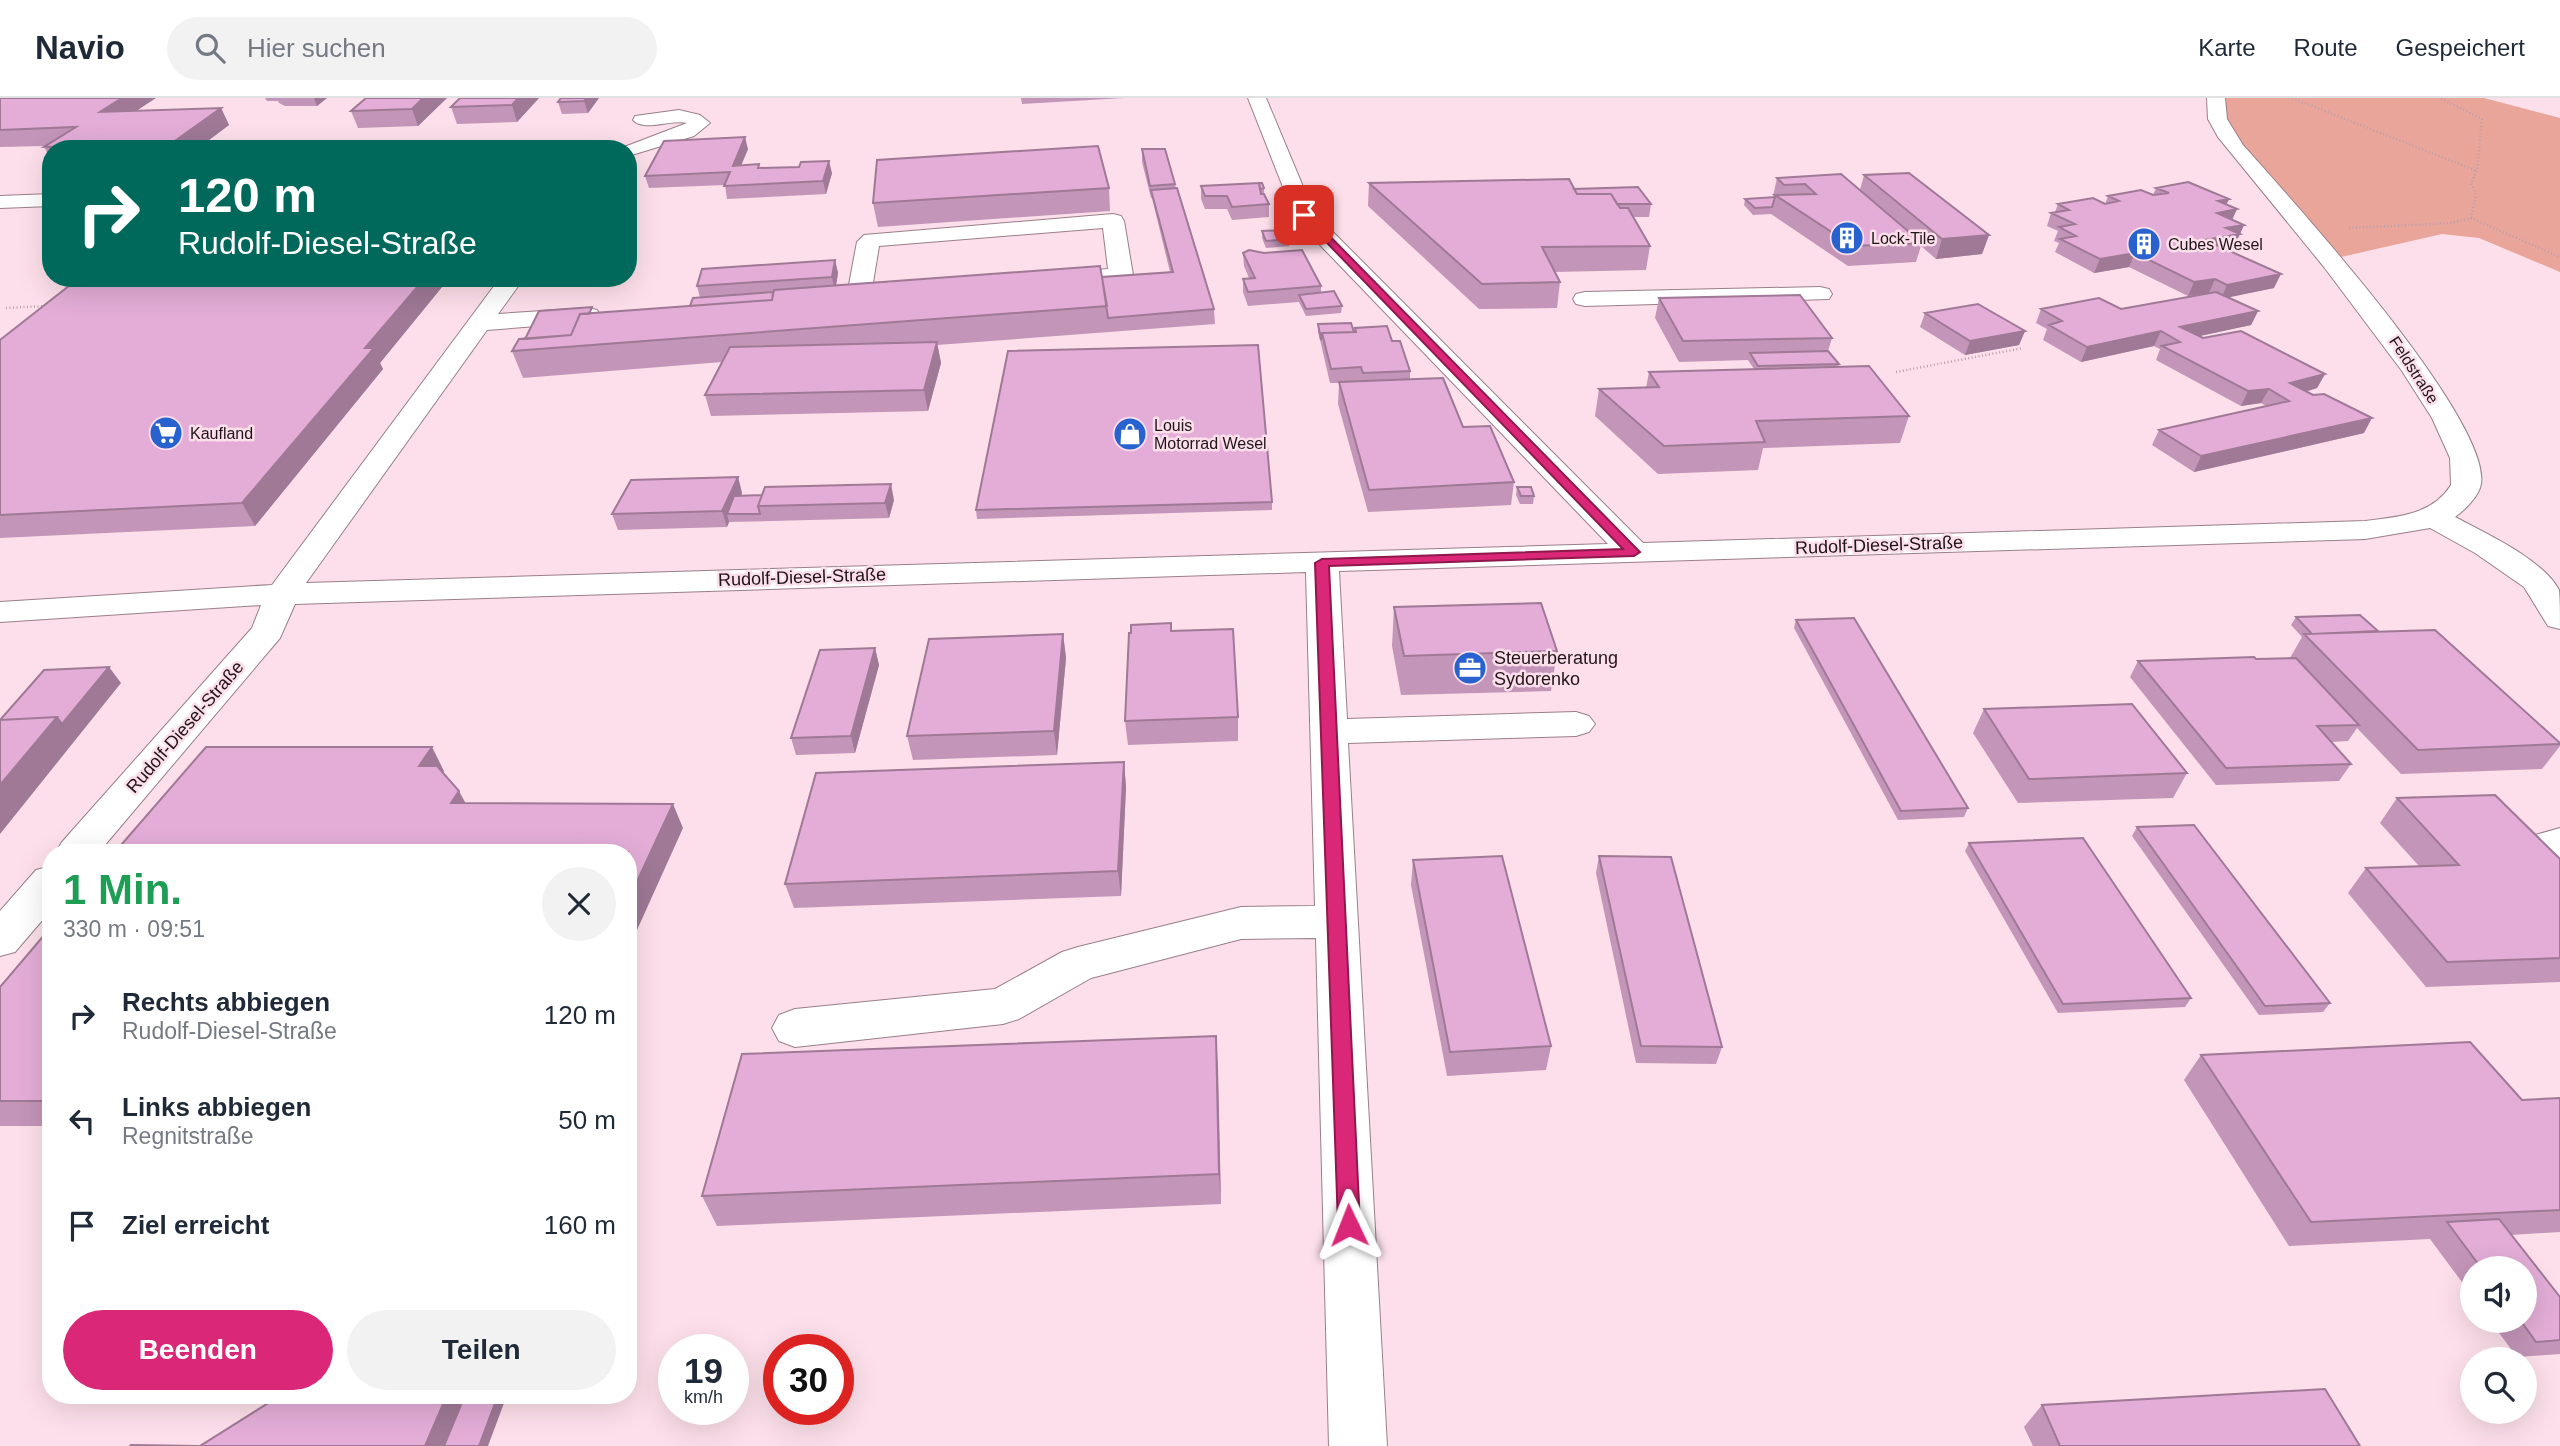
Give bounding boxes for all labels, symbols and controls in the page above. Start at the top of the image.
search box [167,17,657,80]
text: Navio [35,29,125,66]
icon: search [191,29,229,67]
text: Hier suchen [247,33,386,63]
text: Karte [2198,34,2256,61]
text: Route [2294,34,2358,61]
text: Gespeichert [2396,34,2525,61]
icon: right [63,168,154,259]
text: 120 m [178,168,317,222]
pin [1274,185,1334,245]
icon: arrive [1285,196,1323,234]
building icon: Lock-Tile [1828,219,1866,257]
text: Rudolf-Diesel-Straße [178,225,477,261]
building icon: Cubes Wesel [2125,225,2163,263]
place label: Lock-Tile [1871,230,1935,247]
place label: Cubes Wesel [2168,236,2263,253]
street label: Feldstraße [2386,333,2442,407]
supermarket icon: Kaufland [147,414,185,452]
shop icon: Louis Motorrad Wesel [1111,415,1149,453]
place label: Louis Motorrad Wesel [1154,417,1267,452]
place label: Kaufland [190,425,253,442]
street label: Rudolf-Diesel-Straße [1795,532,1963,558]
street label: Rudolf-Diesel-Straße [718,564,886,590]
place label: Steuerberatung Sydorenko [1494,648,1618,689]
office icon: Steuerberatung Sydorenko [1451,649,1489,687]
street label: Rudolf-Diesel-Straße [122,657,248,797]
text: 1 Min. [63,866,182,913]
button: close [542,867,616,941]
text: 330 m · 09:51 [63,916,205,942]
text: Rechts abbiegen [122,987,330,1017]
icon: right [63,997,101,1035]
text: 120 m [544,1000,616,1030]
text: Rudolf-Diesel-Straße [122,1018,337,1044]
text: Links abbiegen [122,1092,311,1122]
icon: left [63,1102,101,1140]
text: 50 m [558,1105,616,1135]
text: Regnitstraße [122,1123,254,1149]
position arrow [1312,1188,1386,1262]
icon: arrive [63,1207,101,1245]
text: Ziel erreicht [122,1210,269,1240]
text: 160 m [544,1210,616,1240]
map controls [2460,1256,2537,1424]
button: sound [2460,1256,2537,1333]
button: Beenden [63,1310,333,1390]
button: Teilen [347,1310,616,1390]
speed limit sign: 30 [763,1334,854,1425]
button: search [2460,1347,2537,1424]
text: 19 [684,1351,723,1390]
text: km/h [684,1387,723,1407]

